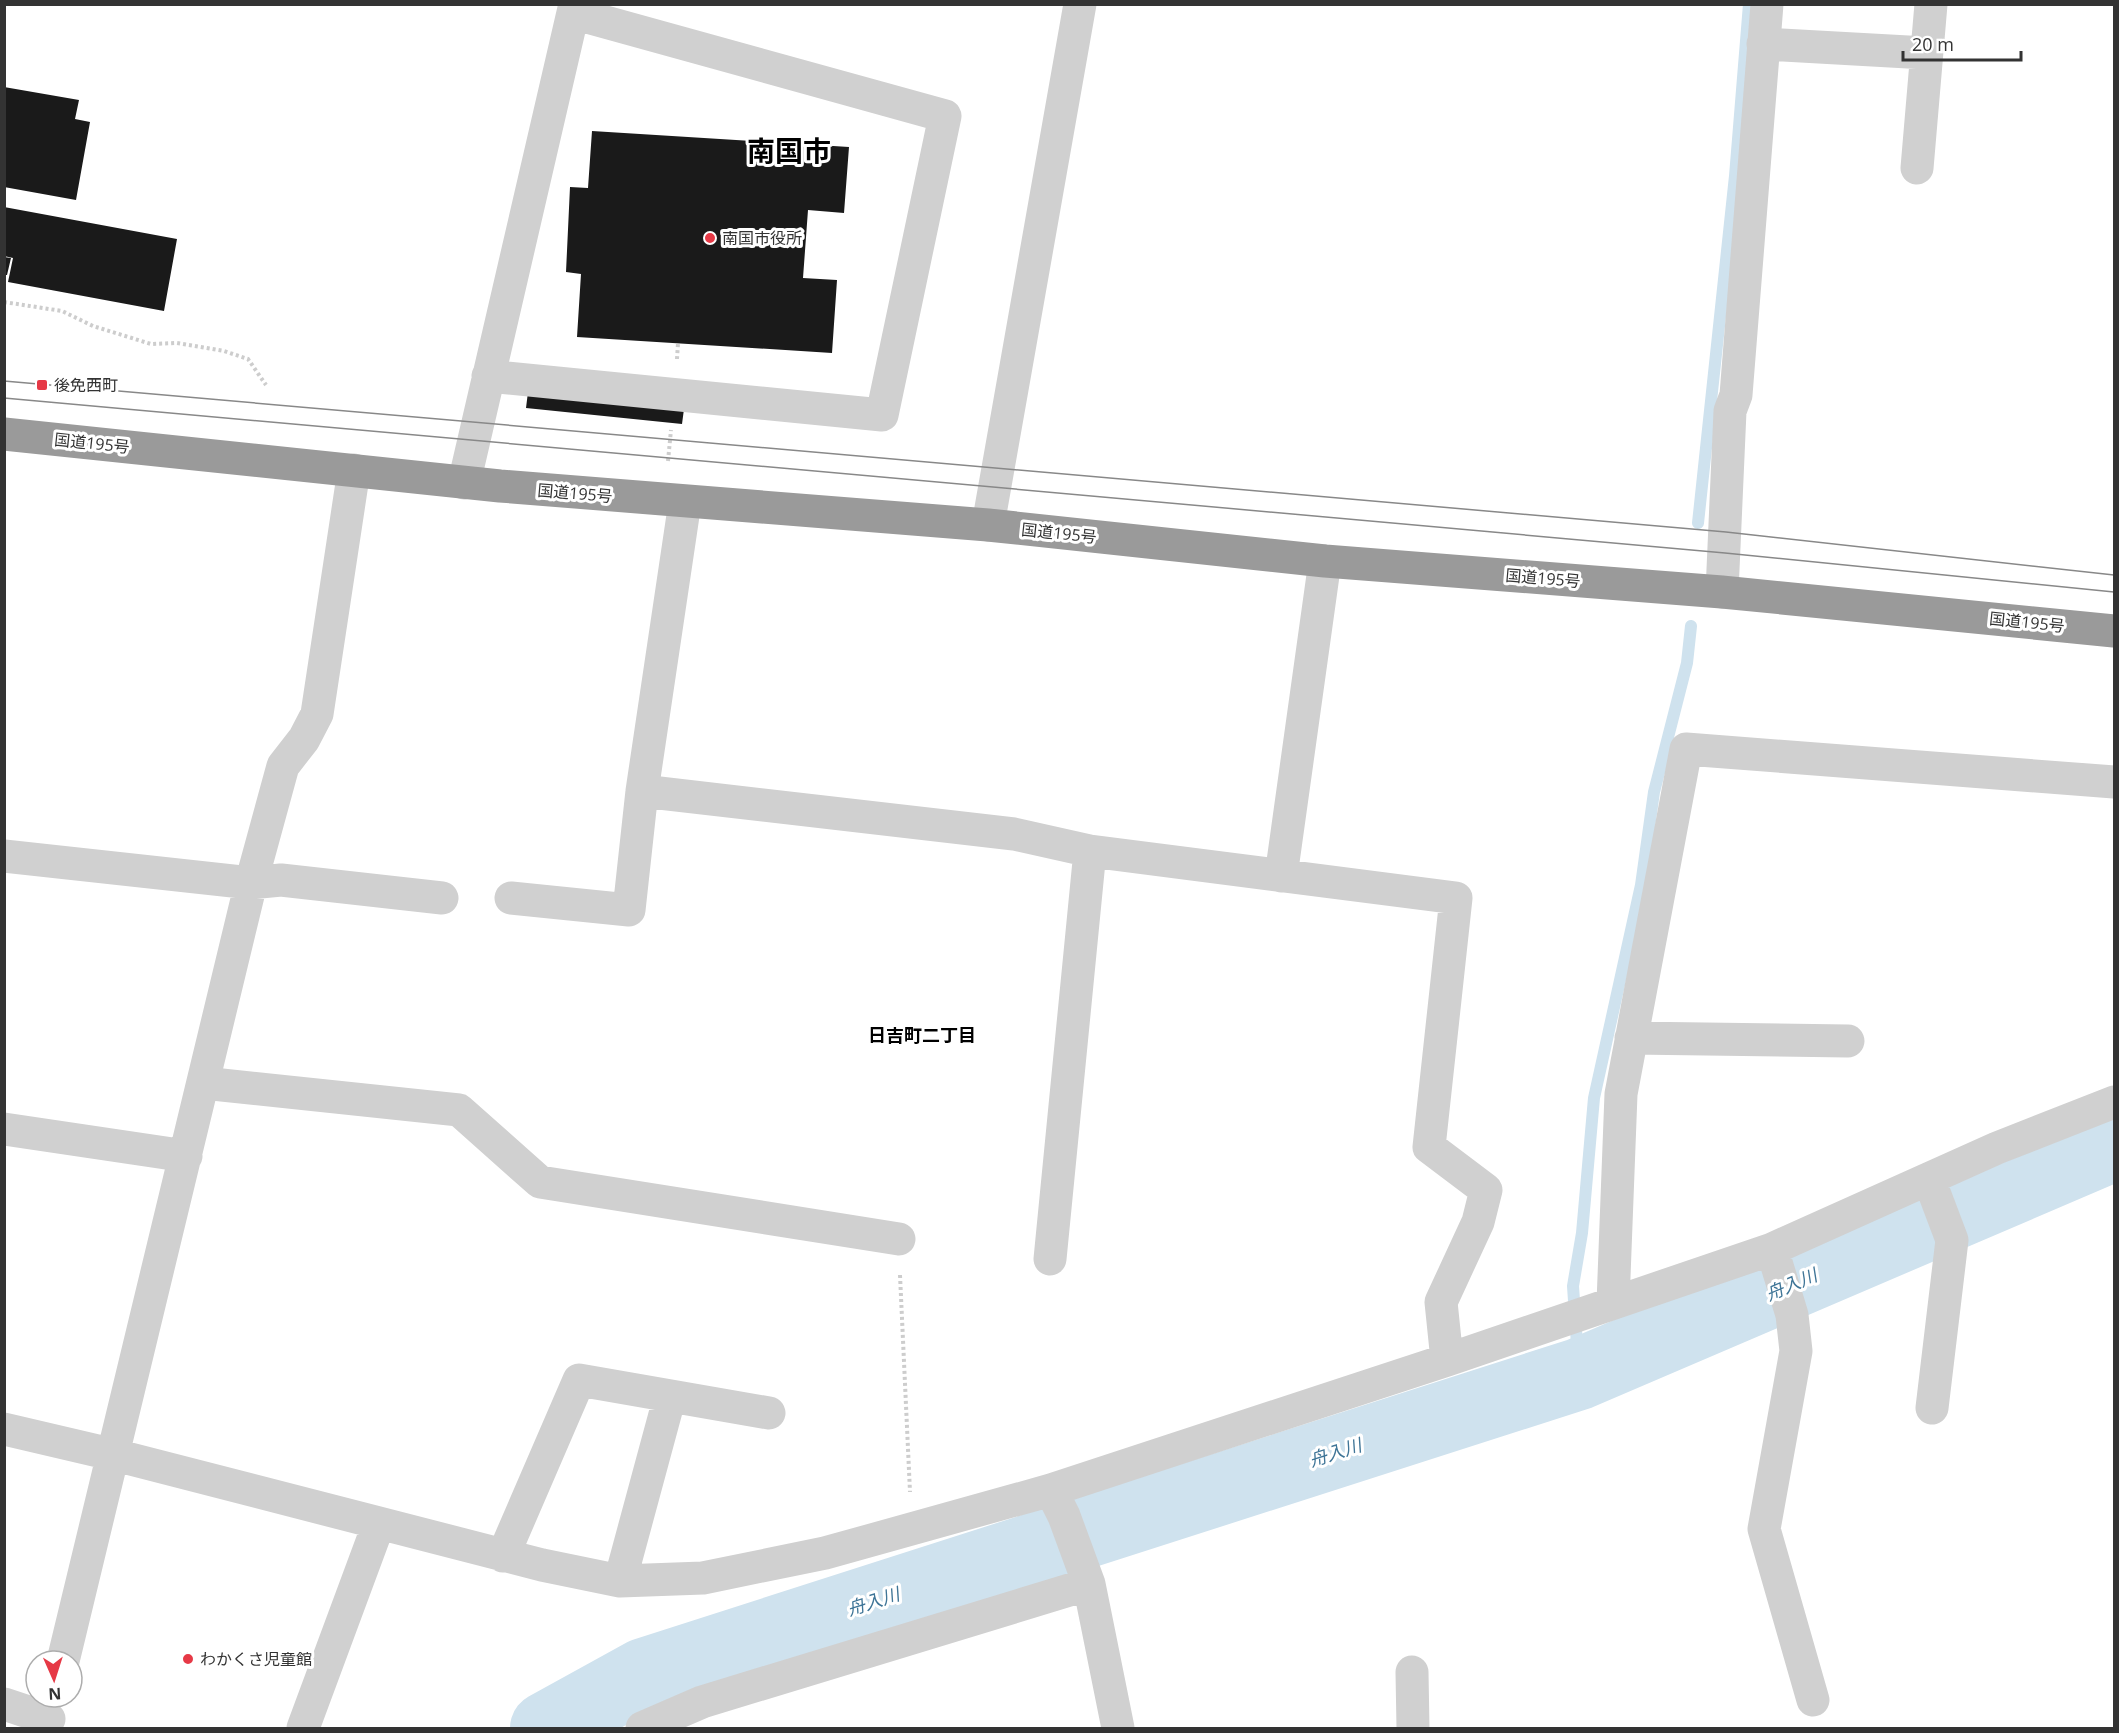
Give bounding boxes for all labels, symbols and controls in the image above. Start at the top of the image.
scale bar [1903,24,2022,62]
text: 20 m [1912,32,1954,56]
district label: 南国市 [747,131,831,169]
place label: 南国市役所 [722,227,802,249]
marker: 南国市役所 [703,231,717,245]
place label: 後免西町 [54,374,118,396]
marker: 後免西町 [35,378,49,392]
street label: 国道195号 [53,428,131,458]
street label: 国道195号 [536,479,614,507]
street label: 国道195号 [1020,518,1098,548]
street label: 国道195号 [1504,564,1582,592]
street label: 国道195号 [1988,607,2066,637]
district label: 日吉町二丁目 [868,1023,976,1047]
water label: 舟入川 [1761,1262,1822,1306]
water label: 舟入川 [1306,1432,1366,1472]
water label: 舟入川 [844,1581,904,1621]
place label: わかくさ児童館 [200,1648,312,1670]
north arrow [24,1649,84,1709]
marker: わかくさ児童館 [181,1652,195,1666]
text: N [48,1683,62,1705]

